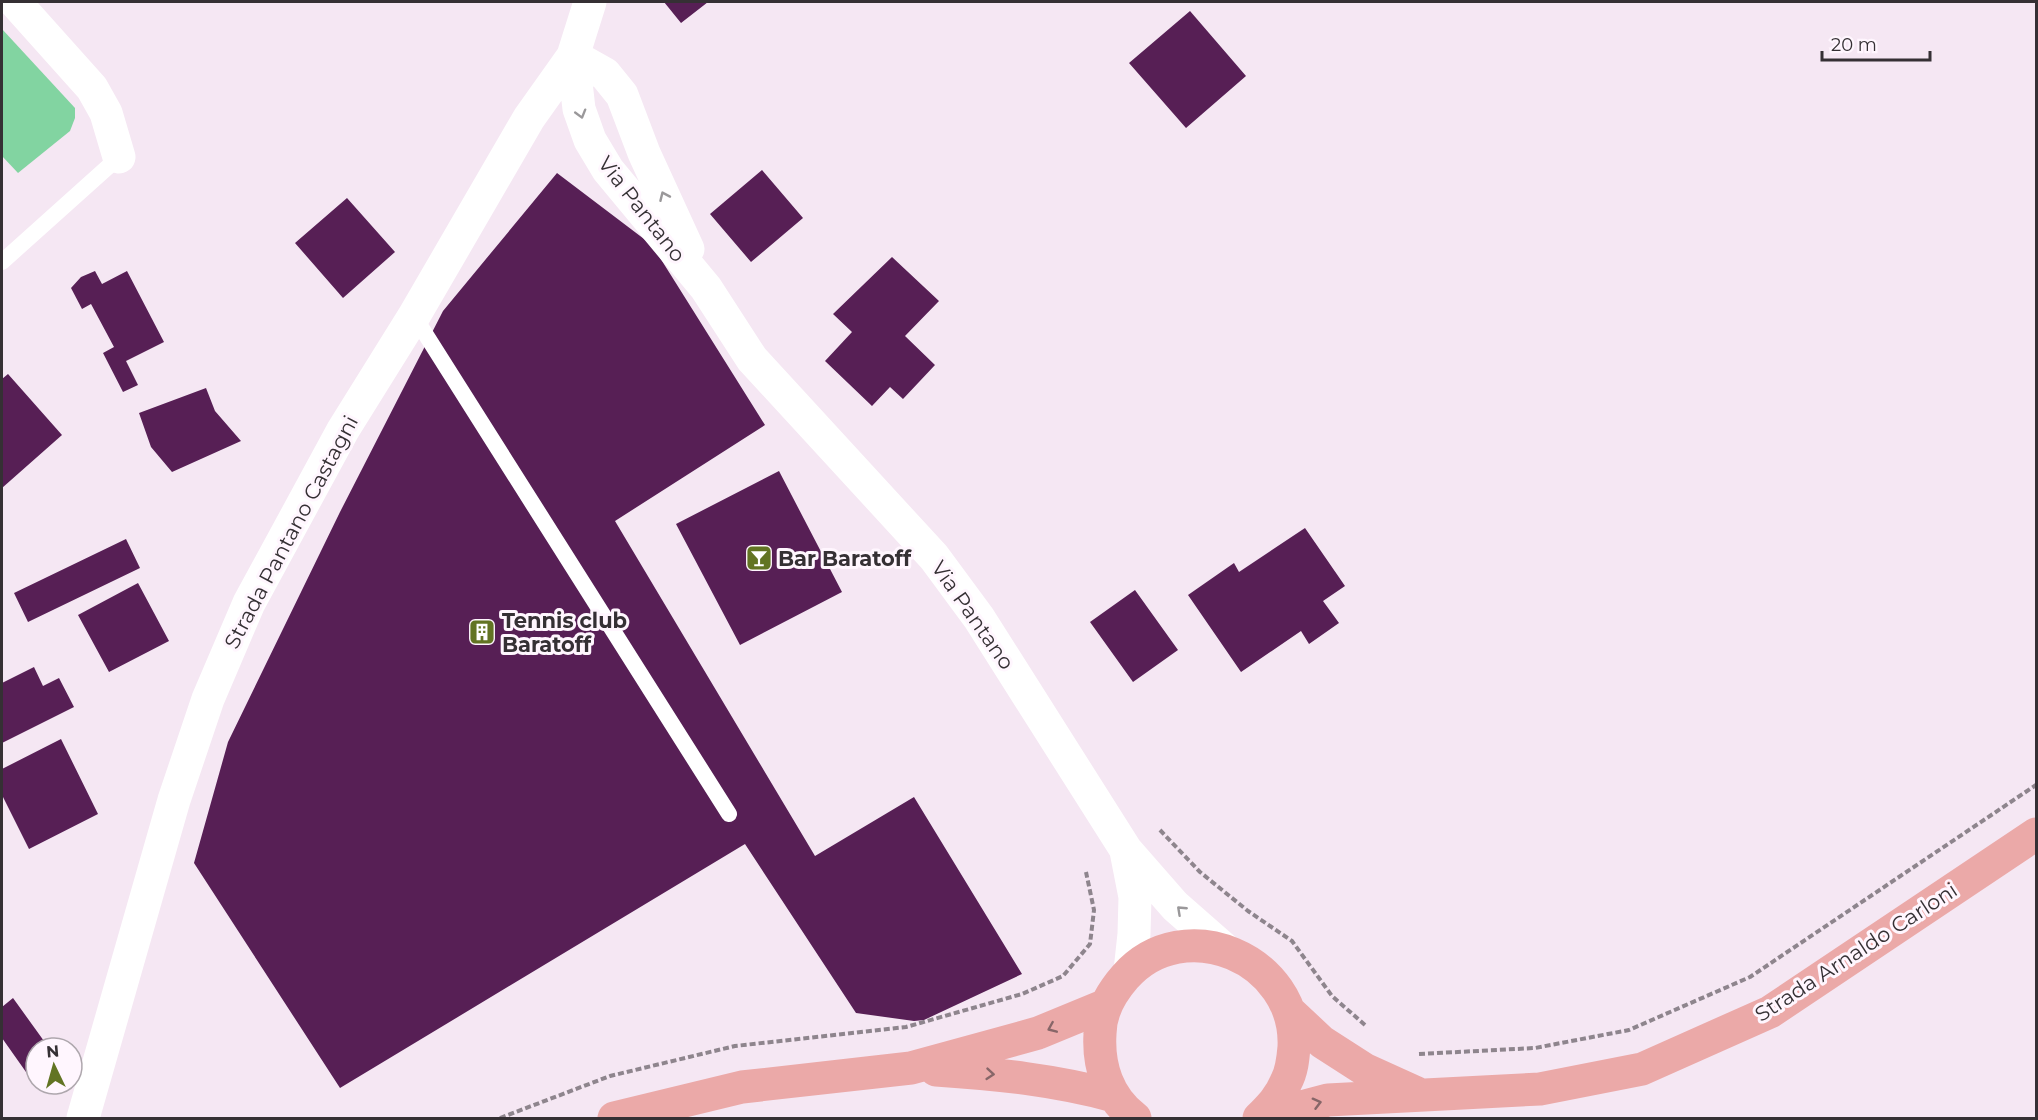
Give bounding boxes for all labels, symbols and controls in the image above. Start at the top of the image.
scale bar [1822,24,1930,62]
text: 20 m [1831,34,1877,56]
one-way arrow [574,108,586,119]
street label: Via Pantano [593,151,691,267]
one-way arrow [660,192,672,203]
street label: Strada Pantano Castagni [219,411,363,653]
bar icon: Bar Baratoff [744,543,774,573]
place label: Bar Baratoff [778,546,912,571]
street label: Via Pantano [926,556,1020,674]
place label: Tennis club Baratoff [502,608,627,657]
building icon: Tennis club Baratoff [467,617,497,647]
street label: Strada Arnaldo Carloni [1750,877,1962,1027]
one-way arrow [1177,906,1187,917]
one-way arrow [1047,1020,1058,1032]
north arrow [24,1036,84,1096]
text: N [45,1042,60,1062]
one-way arrow [985,1067,994,1080]
one-way arrow [1311,1098,1322,1110]

